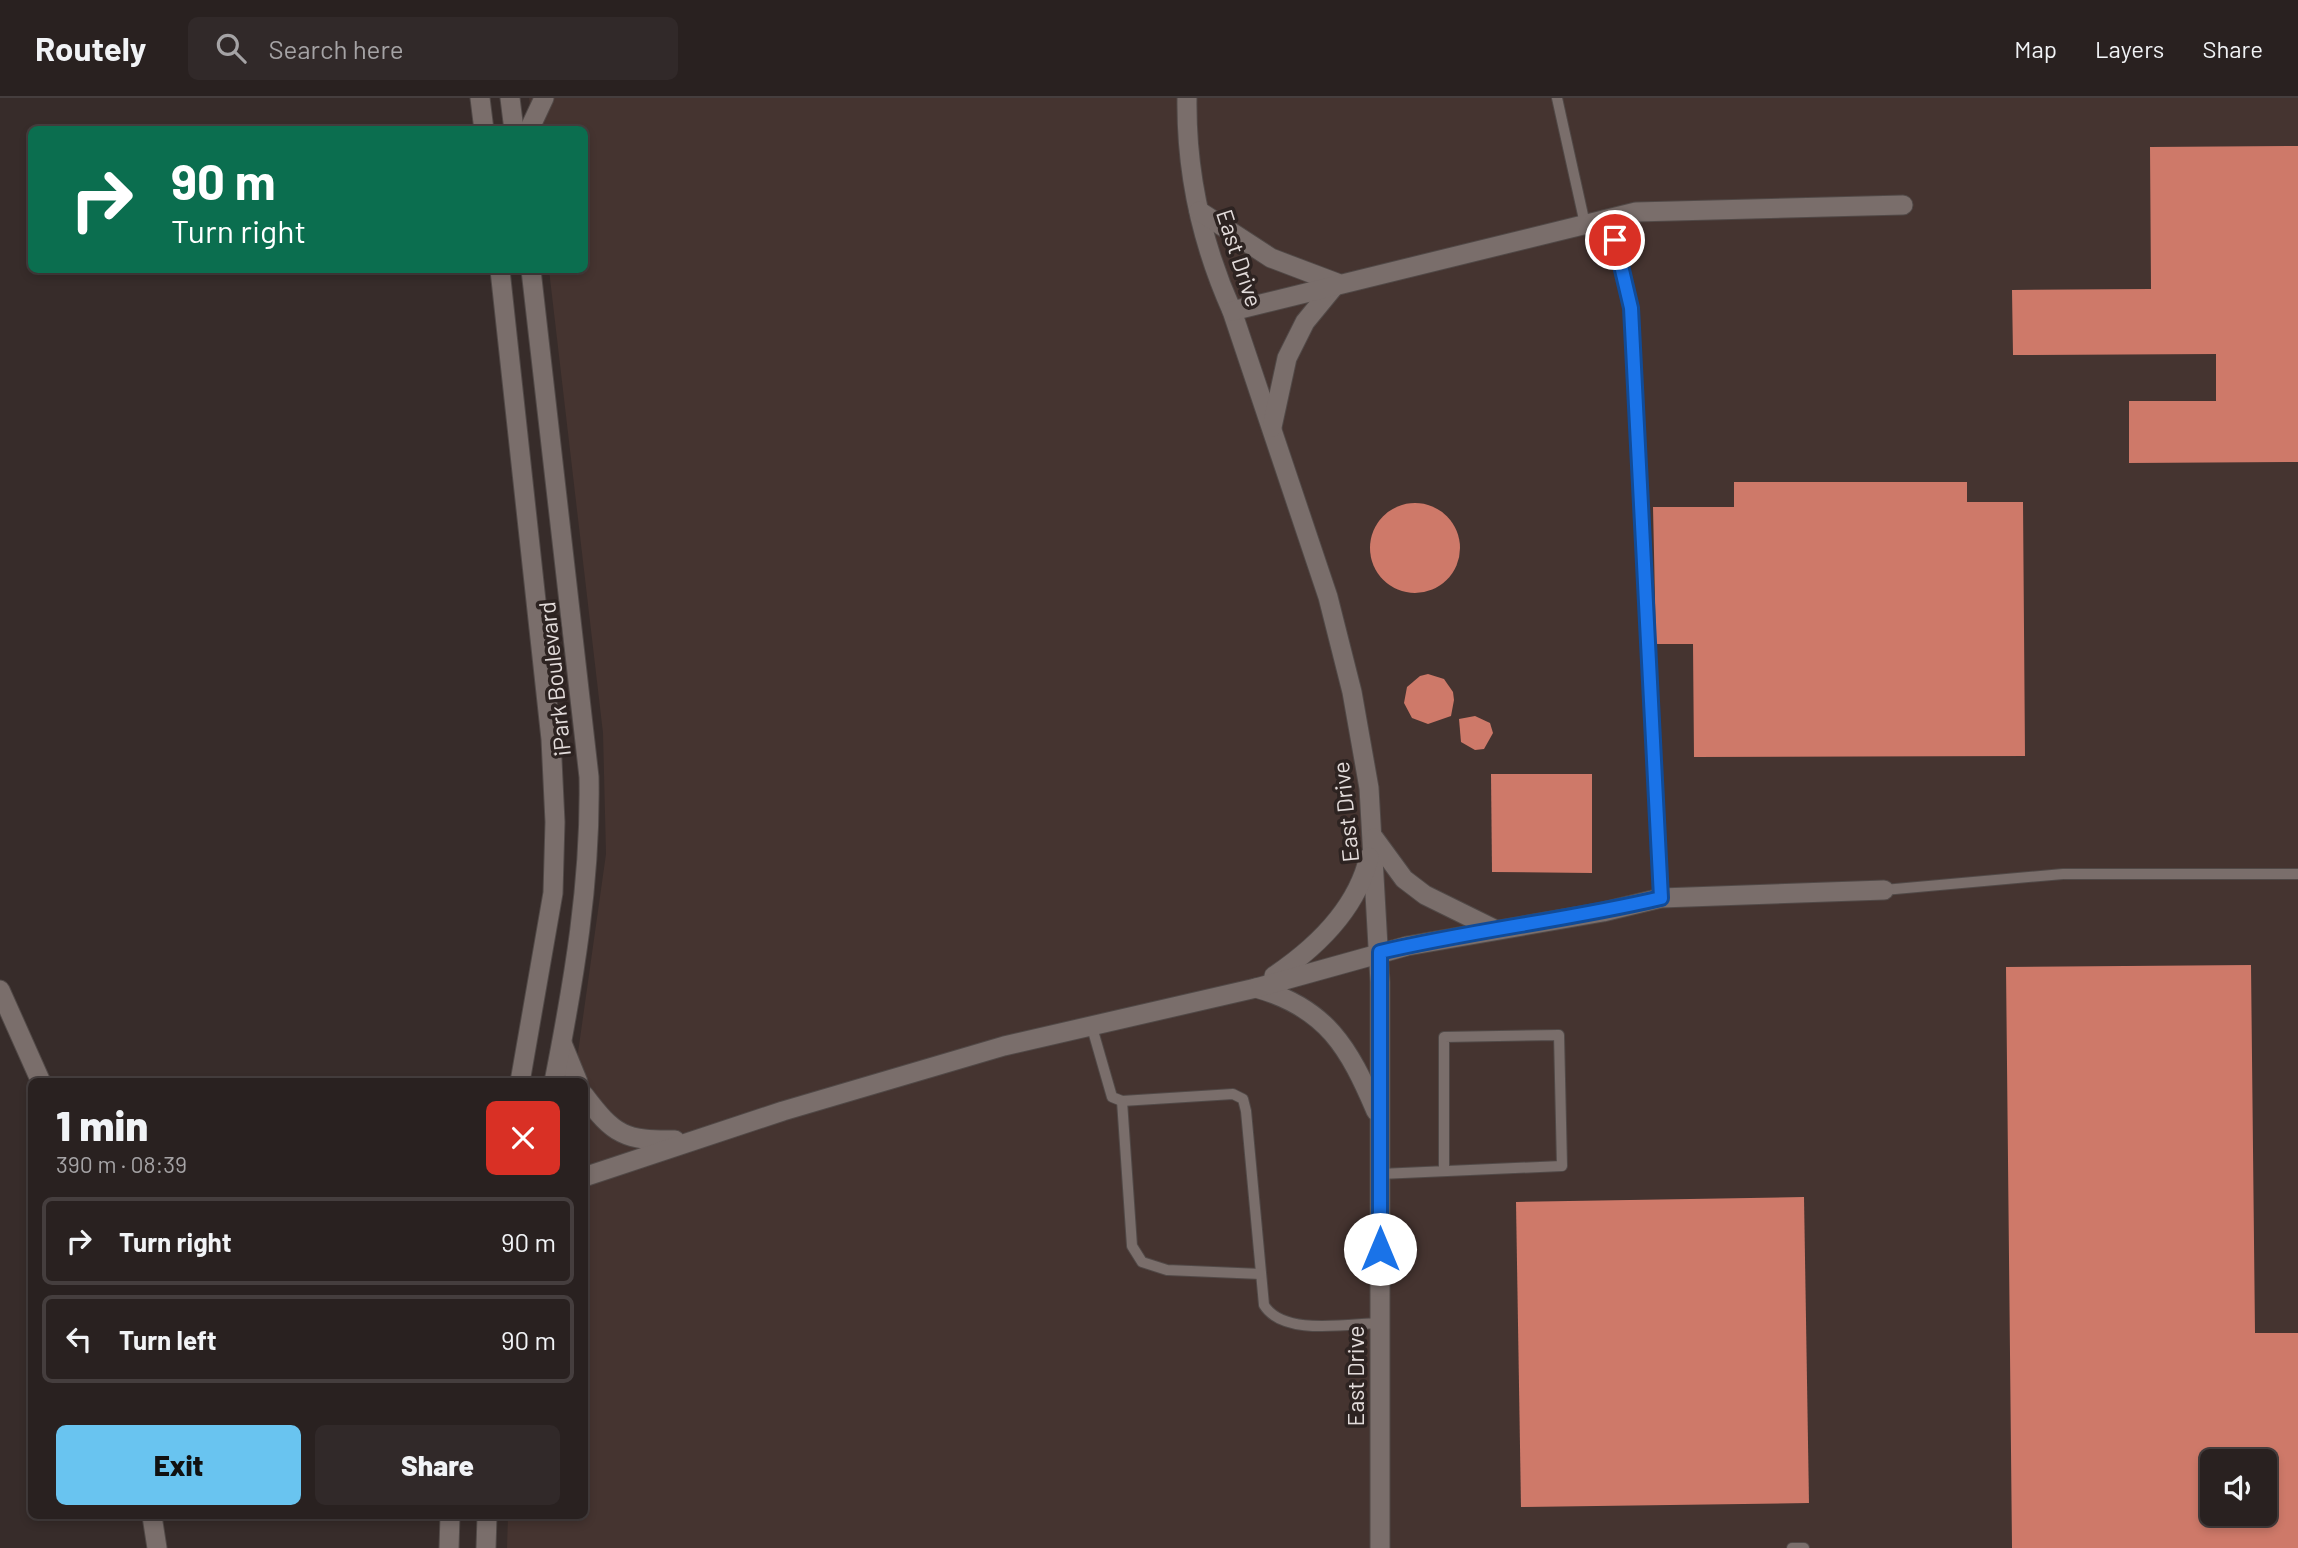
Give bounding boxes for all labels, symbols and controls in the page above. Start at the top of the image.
search box [188,17,678,80]
text: Routely [35,28,146,68]
icon: search [212,29,250,67]
text: Search here [268,33,404,64]
text: Map [2014,34,2057,63]
text: Layers [2095,34,2164,63]
text: Share [2202,34,2263,63]
text: 90 m [171,151,276,210]
icon: right [56,154,147,245]
street label: East Drive [1211,206,1269,310]
pin [1585,210,1645,270]
text: Turn right [171,211,306,249]
icon: arrive [1596,221,1634,259]
street label: iPark Boulevard [532,600,576,758]
street label: East Drive [1326,760,1364,864]
text: 1 min [56,1099,148,1149]
button: close [486,1101,560,1175]
text: 390 m · 08:39 [56,1150,187,1178]
position arrow [1343,1212,1417,1286]
icon: right [60,1222,98,1260]
text: Turn right [119,1226,232,1257]
text: 90 m [501,1226,556,1257]
icon: left [60,1320,98,1358]
text: Turn left [119,1324,217,1355]
text: 90 m [501,1324,556,1355]
street label: East Drive [1341,1326,1369,1426]
button: Exit [56,1425,301,1505]
button: Share [315,1425,560,1505]
map controls [2200,1449,2277,1526]
button: sound [2200,1449,2277,1526]

